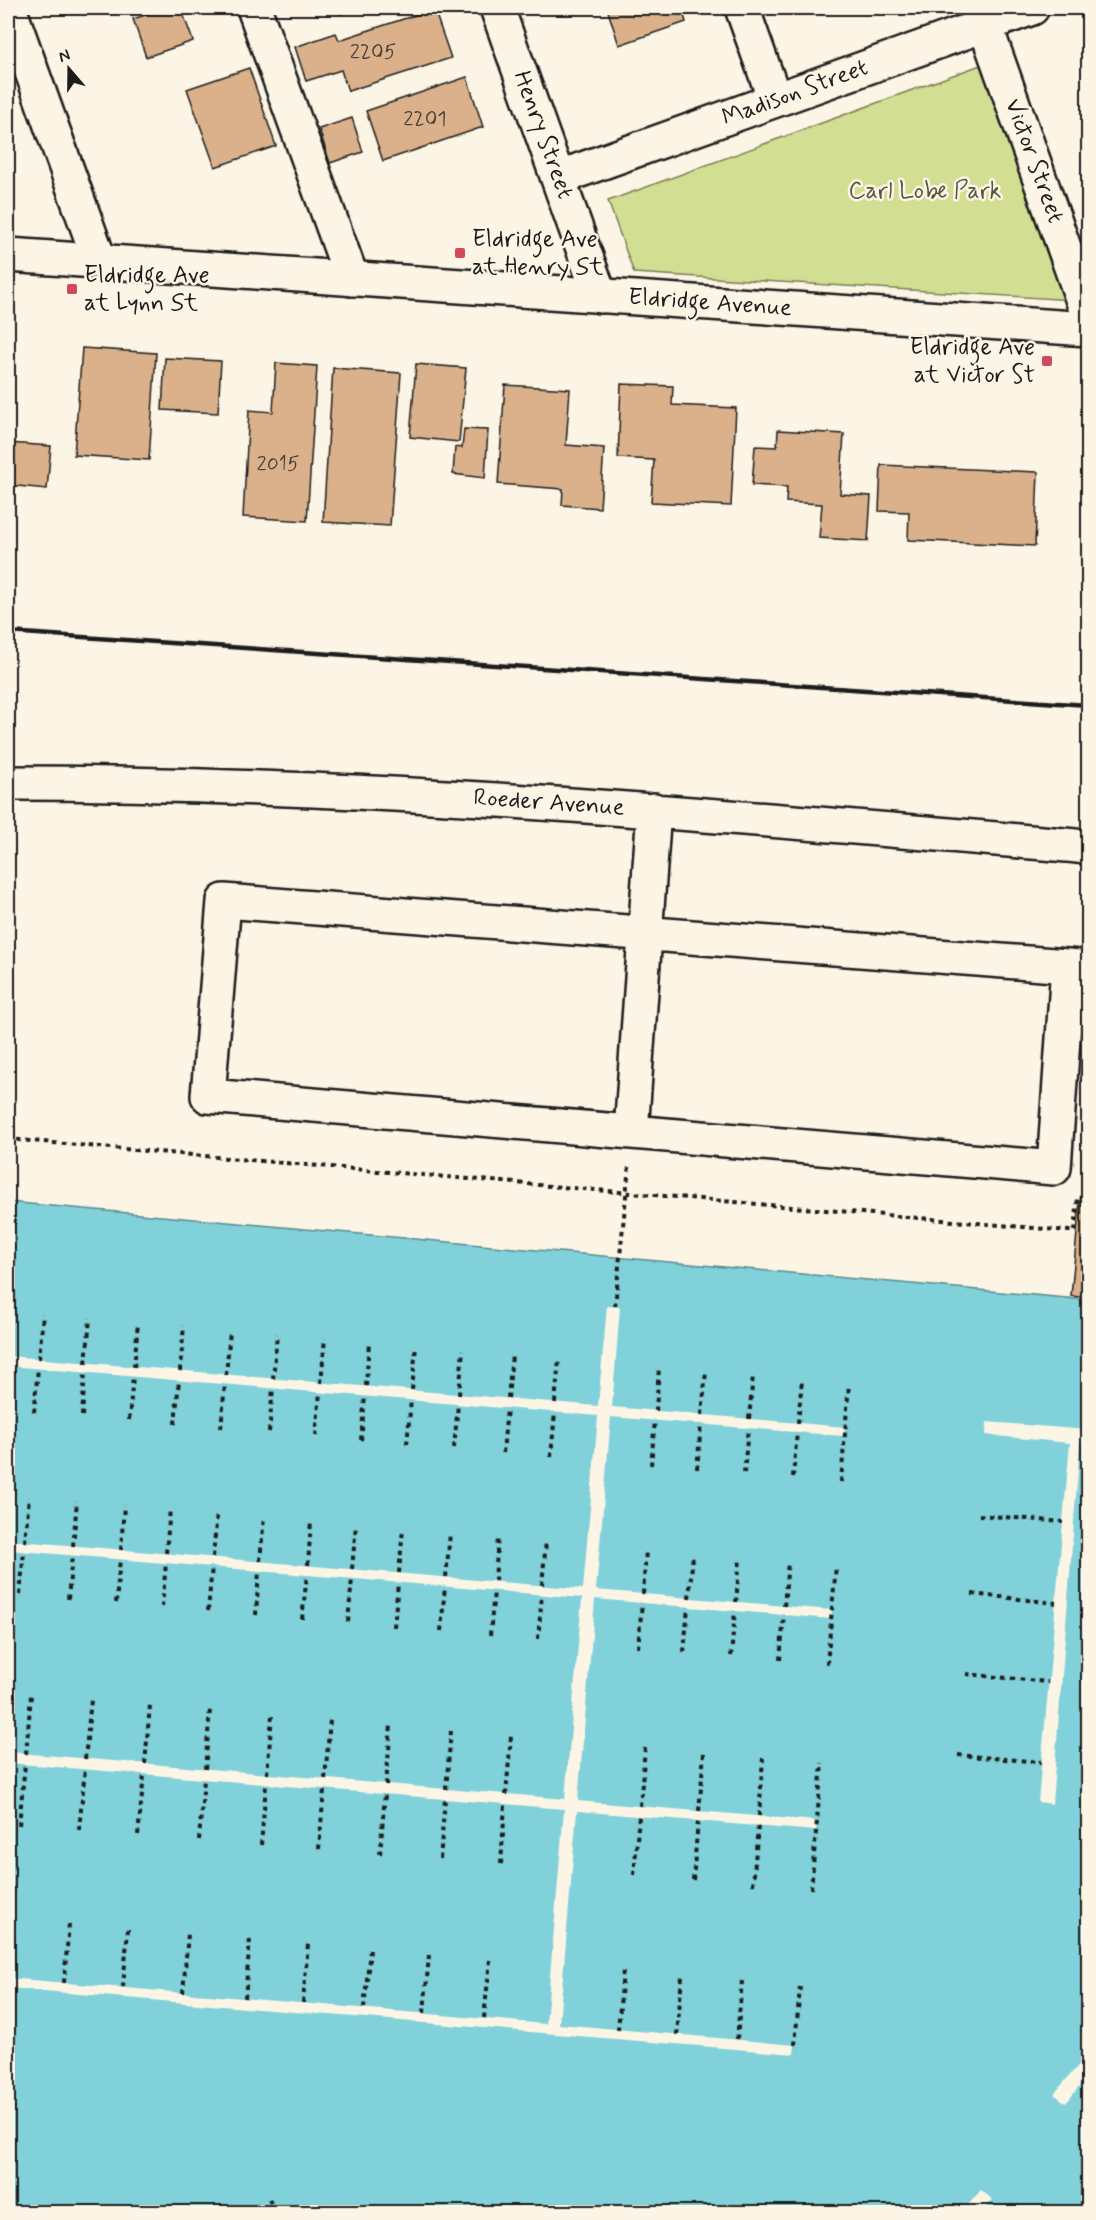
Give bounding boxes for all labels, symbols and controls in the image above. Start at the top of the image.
house number: 2205 [350,38,396,66]
north arrow [39,39,99,99]
text: N [56,45,73,68]
street label: Madison Street [718,52,872,134]
street label: Henry Street [506,67,580,203]
street label: Victor Street [997,94,1071,228]
house number: 2201 [403,105,447,133]
park label: Carl Lobe Park [848,176,1002,207]
place label: Eldridge Ave at Henry St [472,224,603,283]
marker: Eldridge Ave at Henry St [453,246,467,260]
place label: Eldridge Ave at Lynn St [84,260,210,319]
marker: Eldridge Ave at Lynn St [65,282,79,296]
street label: Eldridge Avenue [627,282,793,327]
place label: Eldridge Ave at Victor St [909,332,1035,391]
marker: Eldridge Ave at Victor St [1040,354,1054,368]
house number: 2015 [256,450,300,478]
street label: Roeder Avenue [472,782,626,824]

